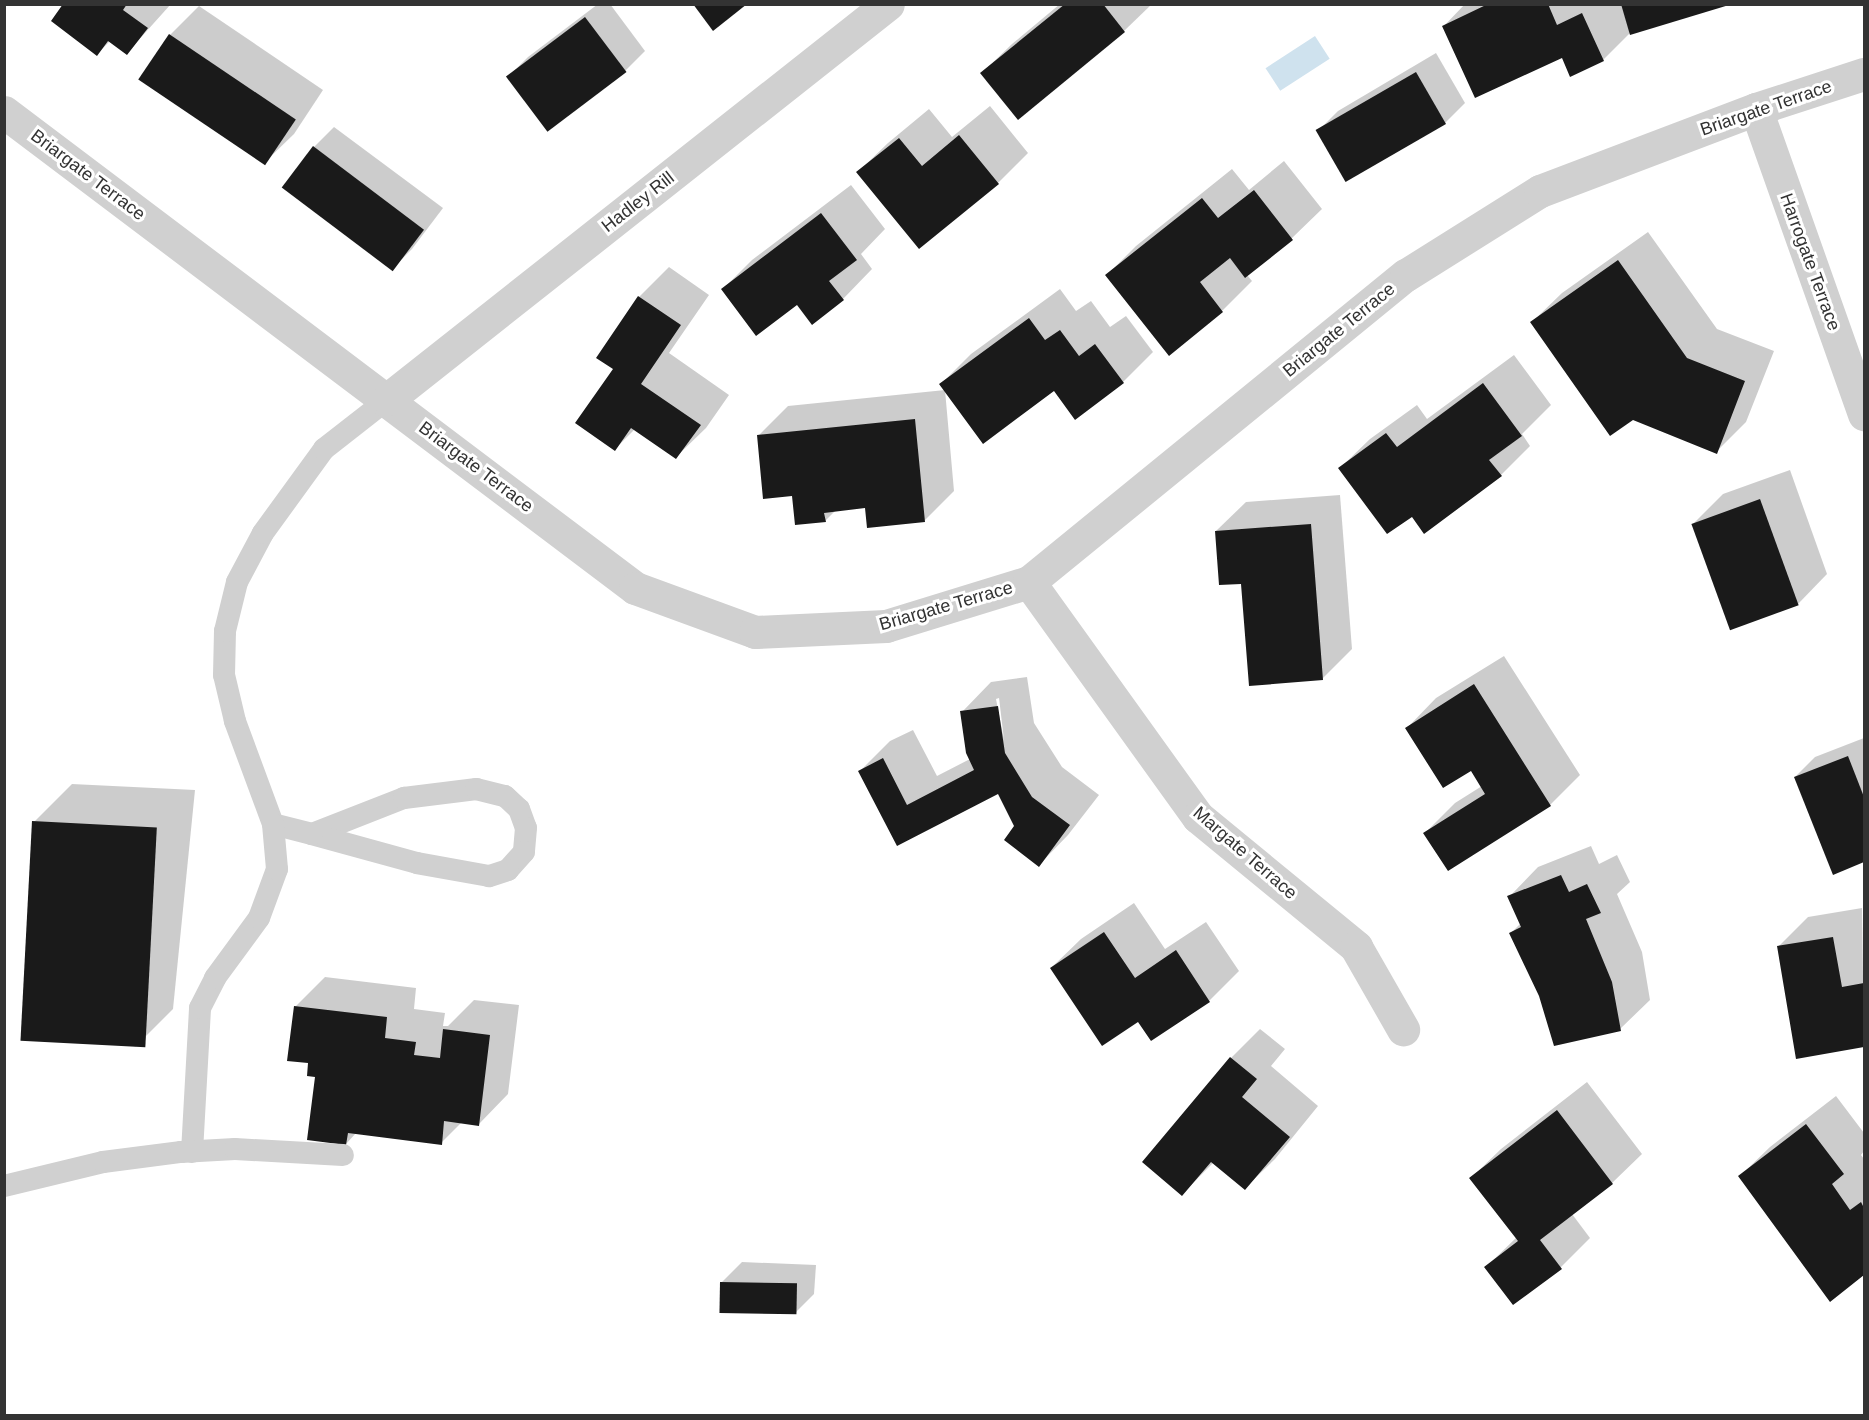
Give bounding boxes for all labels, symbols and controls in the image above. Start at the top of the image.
street label: Briargate Terrace [1697,75,1835,141]
street label: Briargate Terrace [26,125,150,225]
street label: Hadley Rill [597,167,679,237]
street label: Harrogate Terrace [1775,190,1845,334]
street label: Briargate Terrace [1279,278,1399,382]
street label: Briargate Terrace [414,417,538,517]
street label: Briargate Terrace [877,577,1015,635]
street label: Margate Terrace [1188,802,1302,904]

